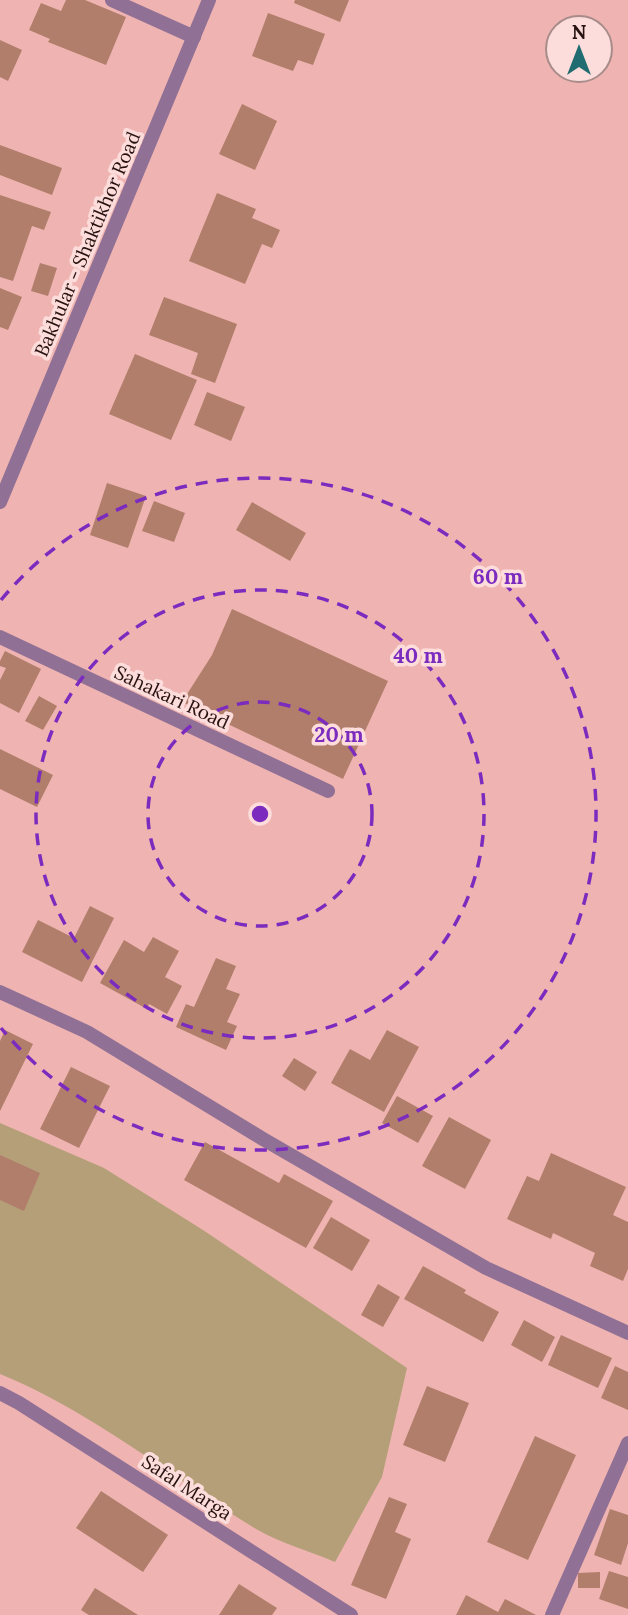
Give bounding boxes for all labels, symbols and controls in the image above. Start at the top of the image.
north arrow [544,14,614,84]
text: N [572,20,587,44]
street label: Bakhular - Shaktikhor Road [29,128,145,360]
text: 60 m [473,563,523,590]
text: 40 m [393,642,443,669]
street label: Sahakari Road [111,660,233,734]
text: 20 m [314,721,364,748]
centre of rings [248,802,272,826]
street label: Safal Marga [137,1449,237,1525]

